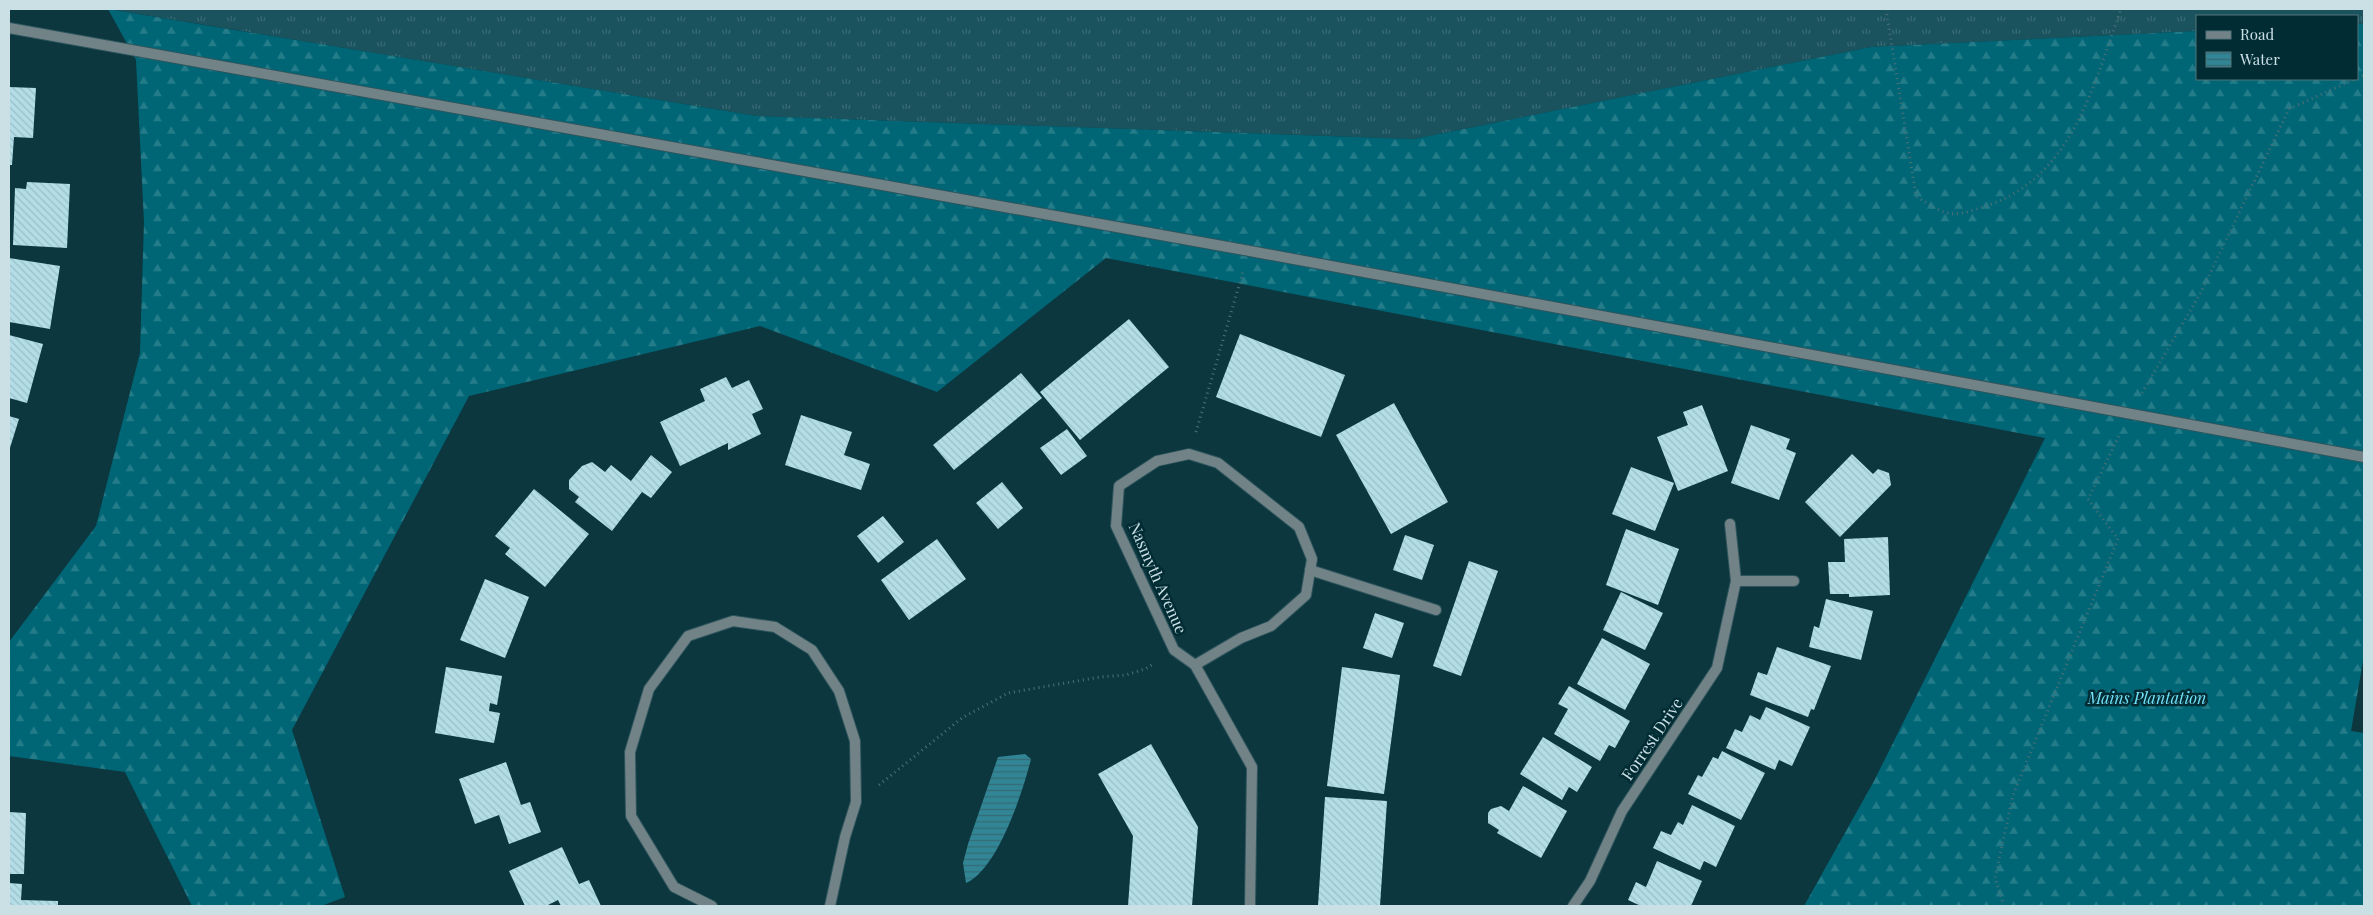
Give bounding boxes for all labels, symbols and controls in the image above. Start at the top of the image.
legend [2196,15,2358,80]
text: Road [2240,24,2274,44]
text: Water [2239,49,2280,69]
street label: Nasmyth Avenue [1125,519,1192,637]
park label: Mains Plantation [2087,687,2206,708]
street label: Forrest Drive [1616,693,1687,784]

